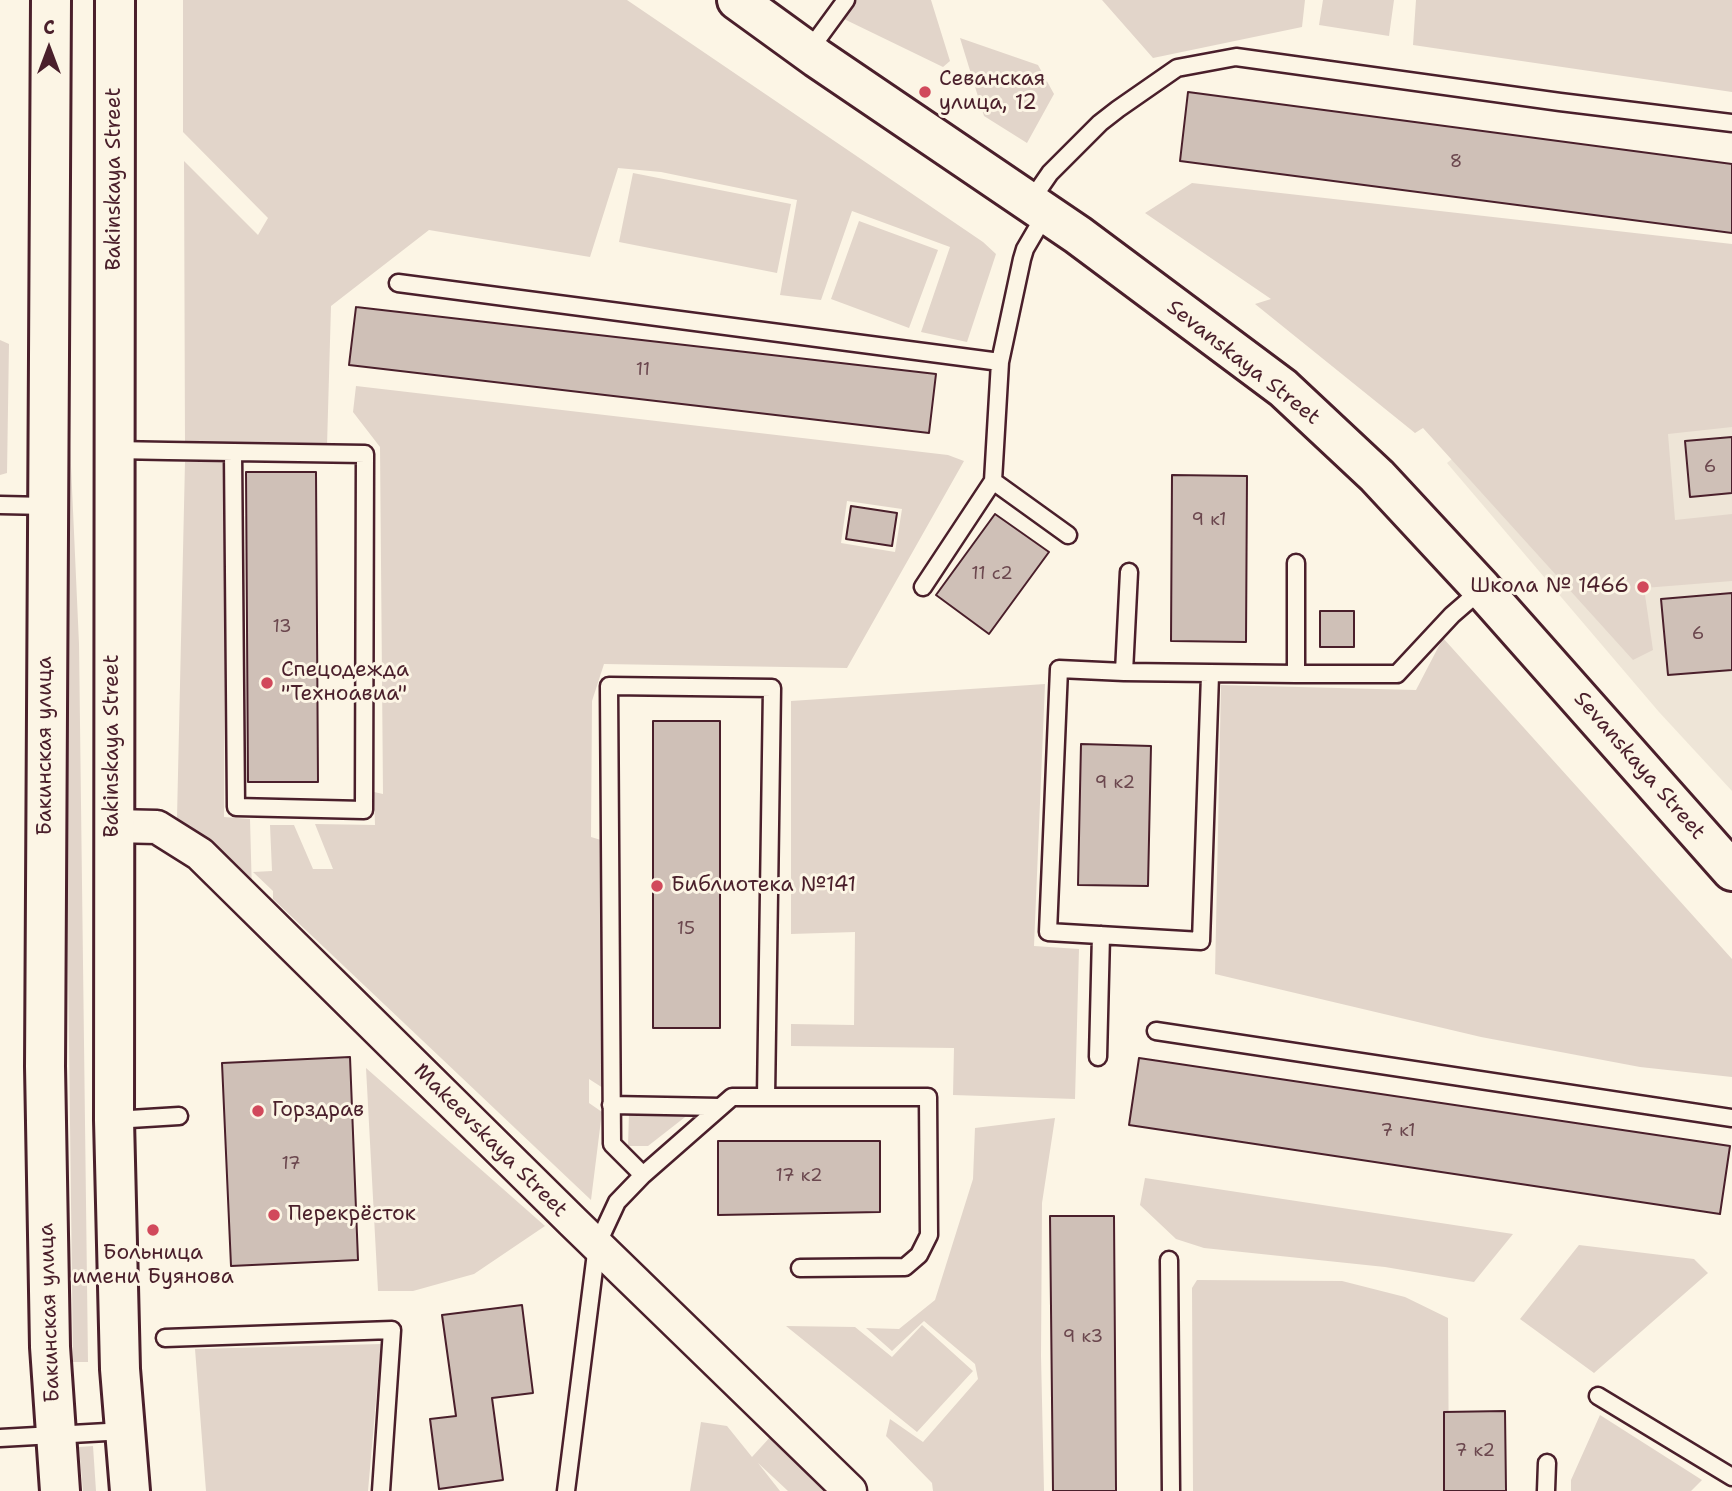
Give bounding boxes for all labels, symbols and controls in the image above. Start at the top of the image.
north arrow [14,14,84,84]
text: С [43,15,55,40]
place label: Севанская улица, 12 [939,67,1045,117]
marker: Севанская улица, 12 [917,84,933,100]
street label: Bakinskaya Street [102,87,128,271]
house number: 8 [1450,151,1462,173]
street label: Sevanskaya Street [1161,295,1325,431]
house number: 11 [636,359,650,381]
house number: 6 [1704,456,1716,478]
house number: 9 к1 [1192,509,1226,531]
house number: 11 с2 [971,563,1013,585]
place label: Школа № 1466 [1470,574,1629,600]
marker: Школа № 1466 [1635,579,1651,595]
house number: 13 [272,616,292,638]
house number: 6 [1692,623,1704,645]
street label: Bakinskaya Street [100,654,126,838]
street label: Бакинская улица [33,656,59,836]
place label: Спецодежда "Техноавиа" [281,658,409,708]
marker: Спецодежда "Техноавиа" [259,675,275,691]
street label: Sevanskaya Street [1568,687,1710,845]
house number: 9 к2 [1095,772,1135,794]
place label: Библиотека №141 [671,873,856,899]
marker: Библиотека №141 [649,878,665,894]
house number: 15 [677,918,695,940]
street label: Makeevskaya Street [408,1059,572,1223]
place label: Горздрав [272,1098,364,1124]
marker: Горздрав [250,1103,266,1119]
house number: 7 к1 [1381,1120,1415,1142]
house number: 17 [281,1153,301,1175]
house number: 17 к2 [776,1165,822,1187]
place label: Перекрёсток [288,1202,416,1228]
marker: Перекрёсток [266,1207,282,1223]
marker: Больница имени Буянова [145,1222,161,1238]
street label: Бакинская улица [34,1223,66,1403]
place label: Больница имени Буянова [72,1241,234,1291]
house number: 9 к3 [1063,1326,1103,1348]
house number: 7 к2 [1455,1440,1495,1462]

